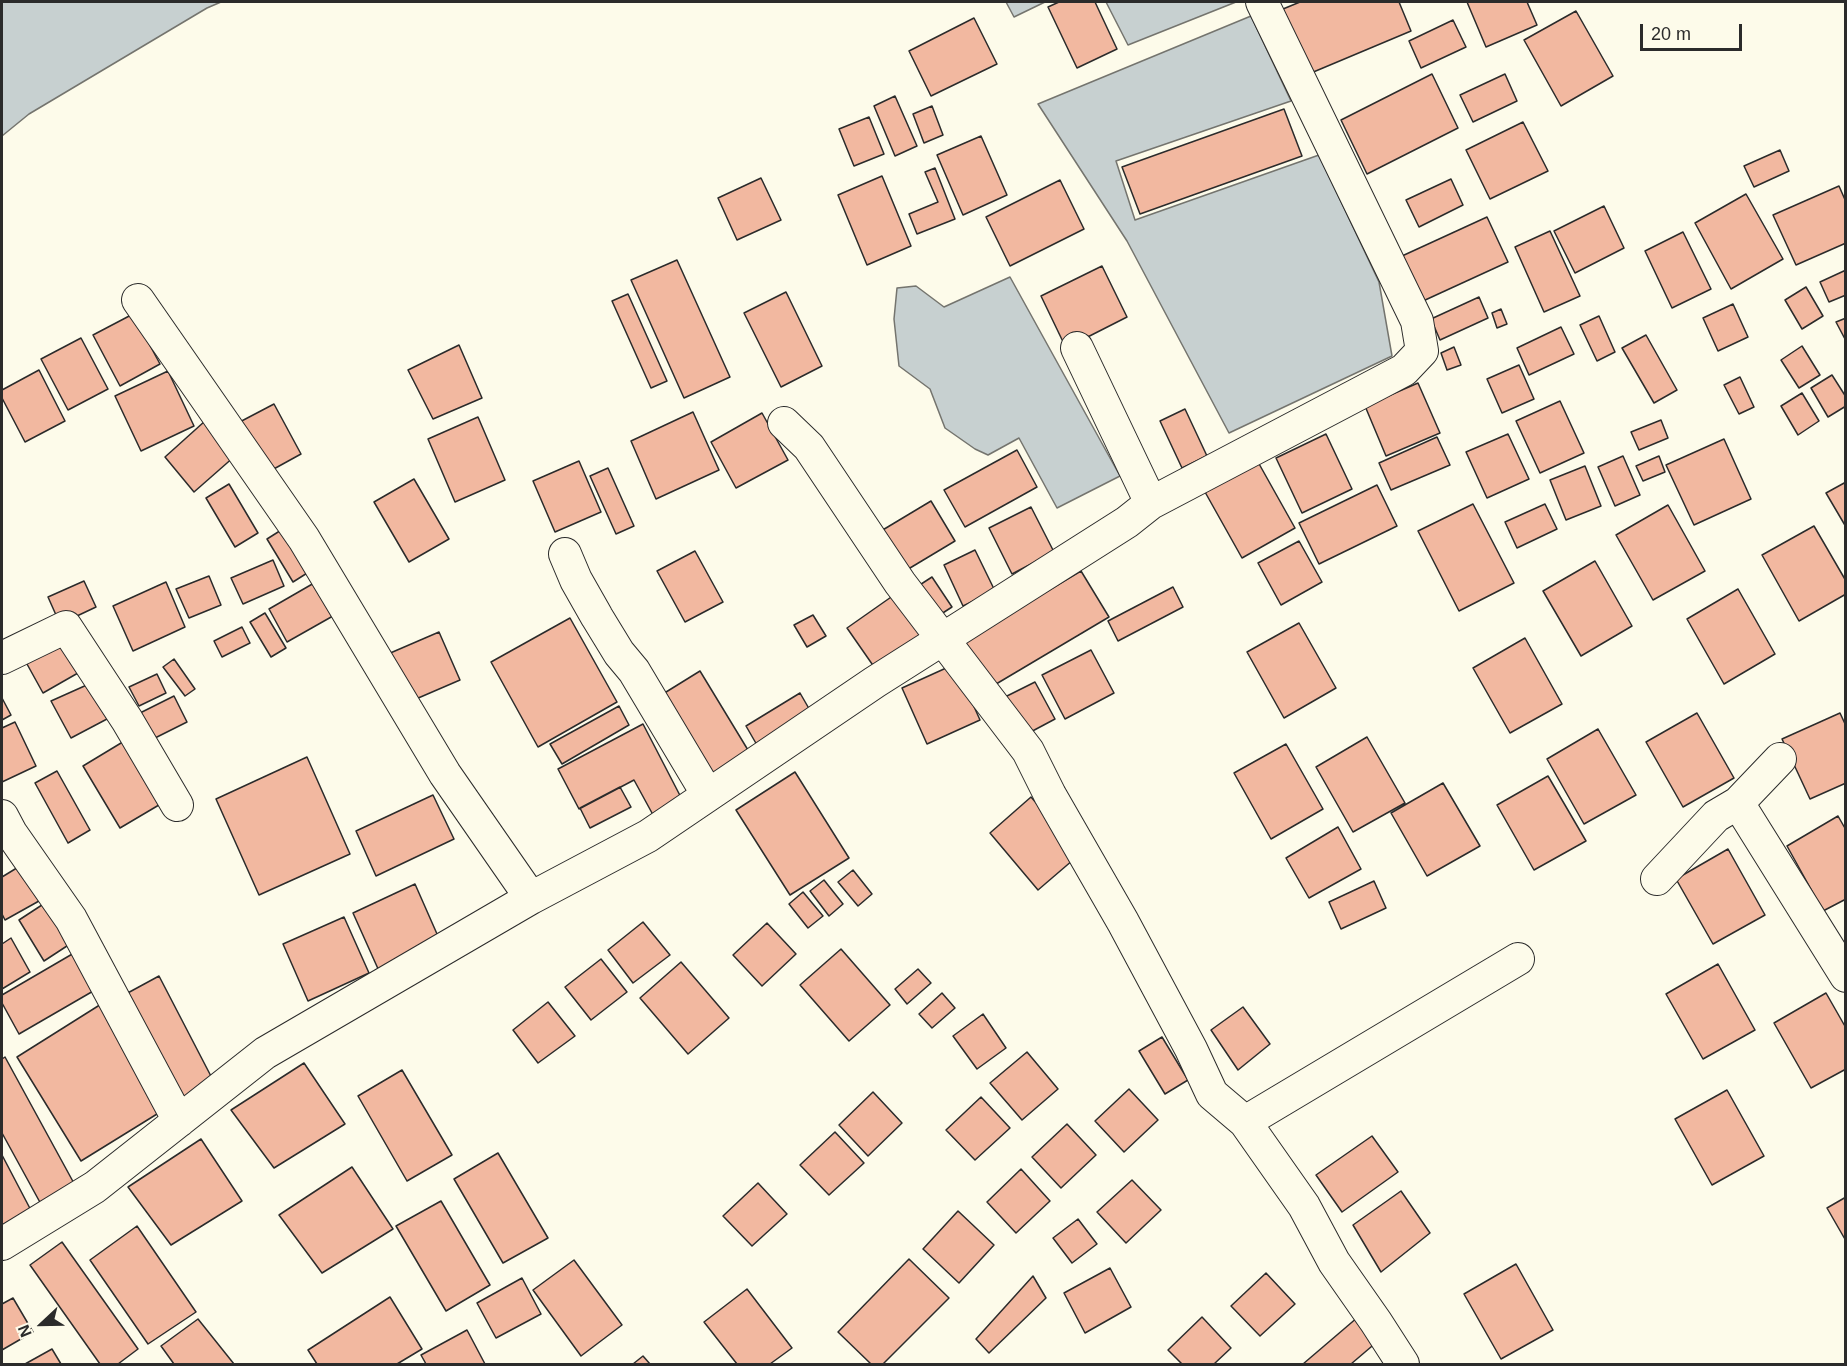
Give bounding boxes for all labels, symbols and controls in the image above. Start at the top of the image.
scale bar [1643,12,1745,50]
text: 20 m [1651,24,1691,44]
north arrow [12,1294,72,1354]
text: N [15,1322,35,1339]

